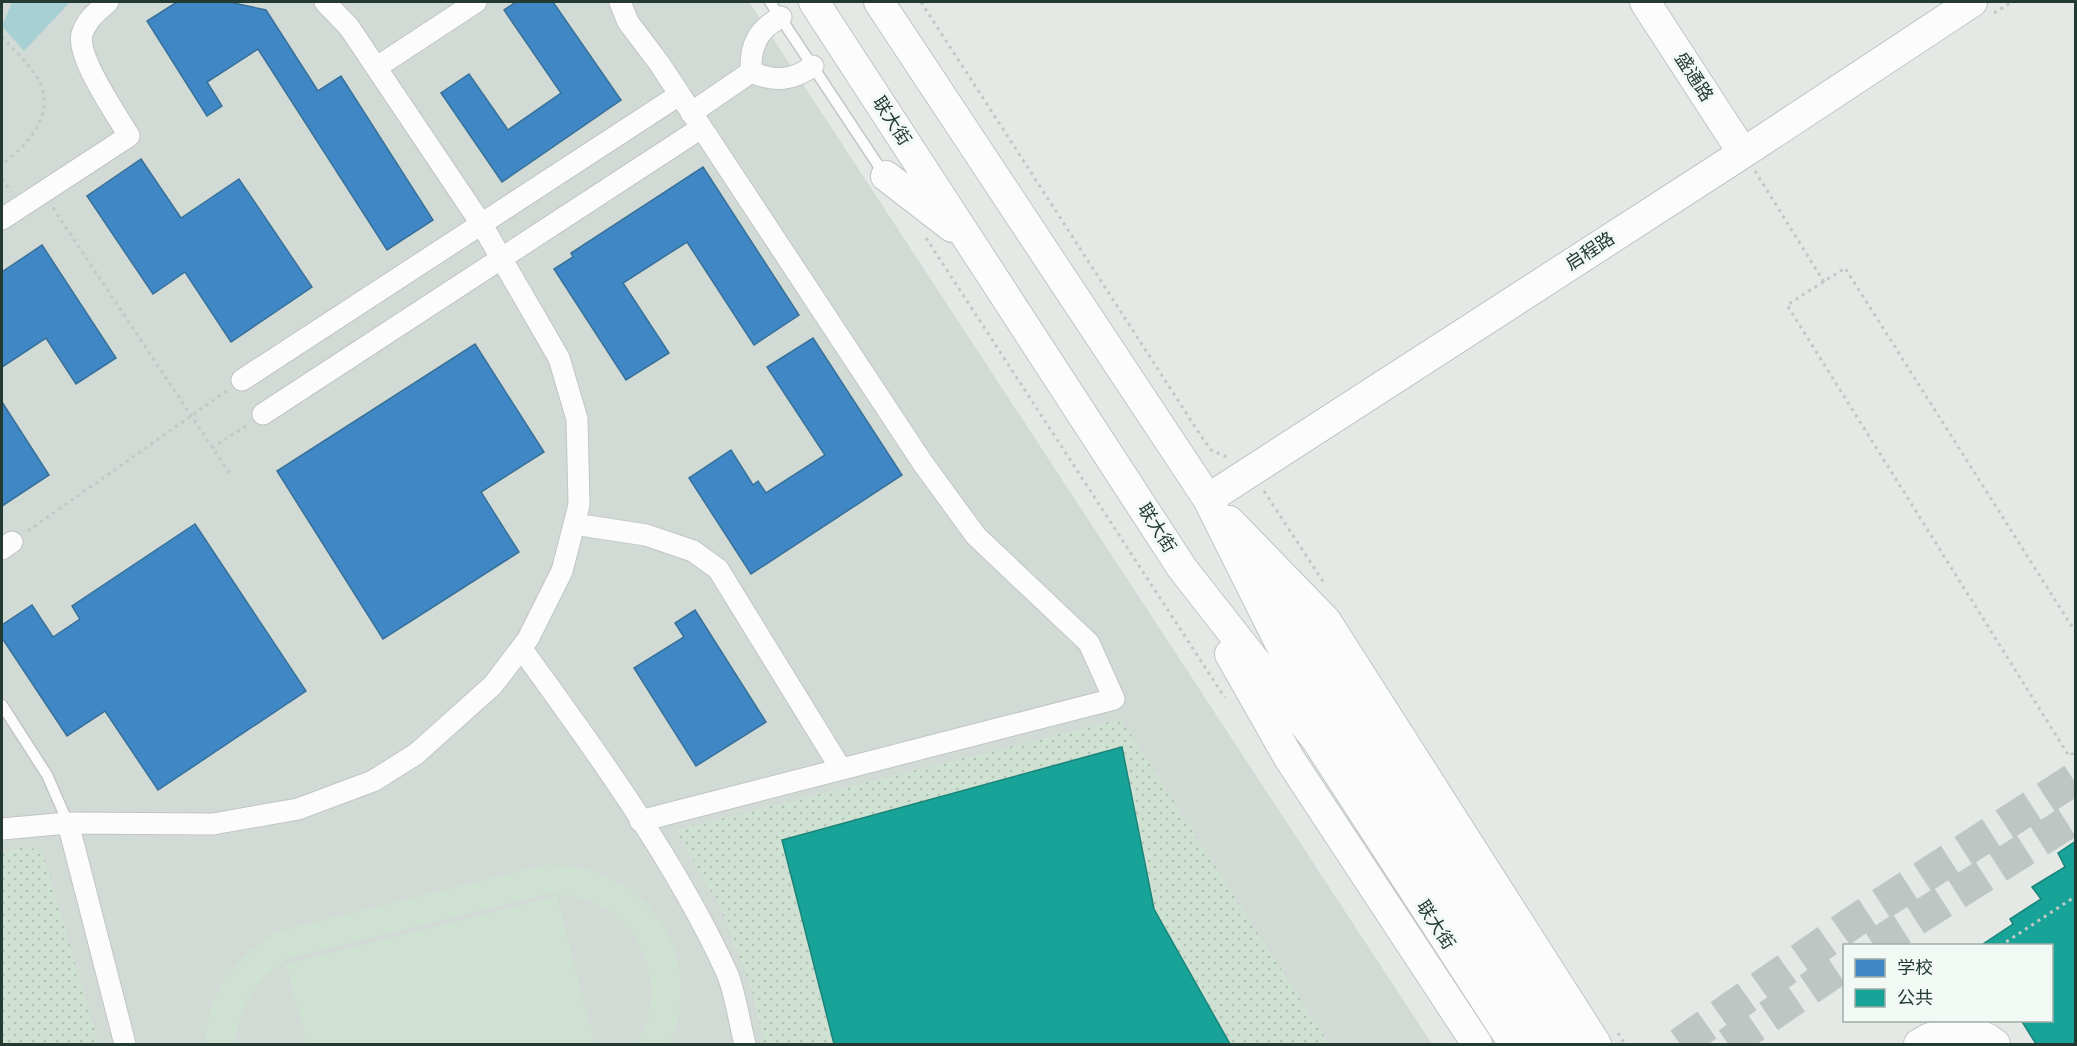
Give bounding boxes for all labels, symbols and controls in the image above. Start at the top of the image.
street label: 盛通路 [1668,48,1719,107]
street label: 联大街 [866,92,917,151]
street label: 启程路 [1561,226,1620,277]
street label: 联大街 [1132,499,1181,558]
street label: 联大街 [1410,896,1461,955]
legend [1843,944,2053,1022]
text: 学校 [1897,956,1933,981]
text: 公共 [1897,986,1933,1011]

